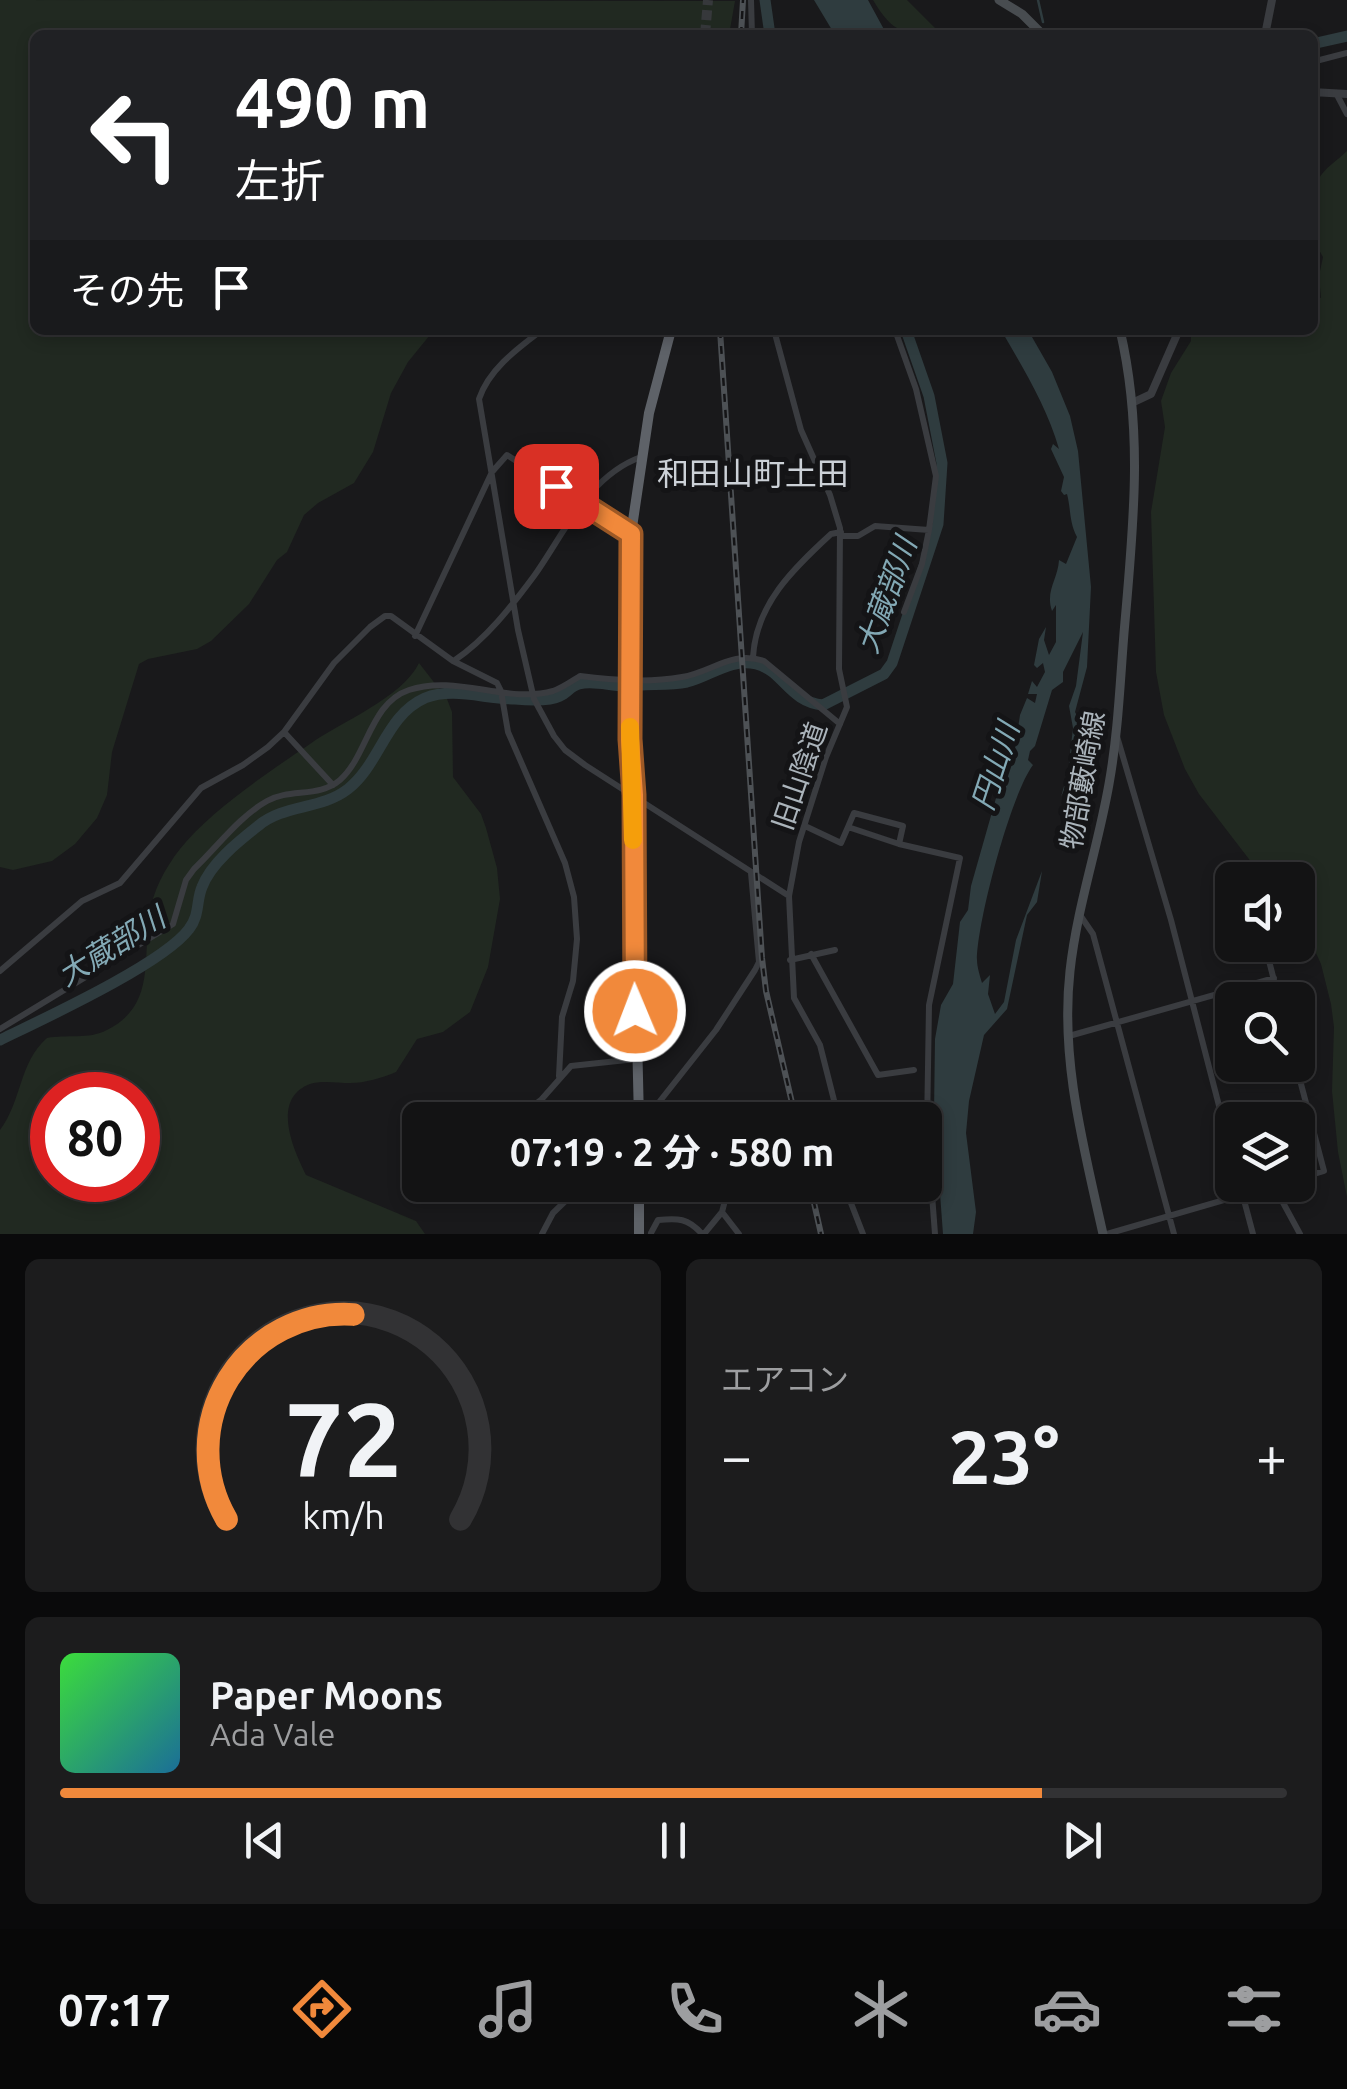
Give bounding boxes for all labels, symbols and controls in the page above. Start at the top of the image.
text: 490 m [235,63,430,141]
icon: left [70,70,200,200]
text: 左折 [235,155,325,206]
icon: arrive [204,260,259,315]
text: その先 [70,269,184,311]
pin [514,444,599,529]
district label: 和田山町土田 [657,455,849,491]
icon: arrive [529,459,584,514]
water label: 大蔵部川 [850,530,924,657]
street label: 物部藪崎線 [1055,708,1109,852]
water label: 円山川 [965,715,1026,814]
street label: 旧山陰道 [766,718,832,834]
map controls [1215,862,1315,1202]
button: sound [1215,862,1315,962]
water label: 大蔵部川 [51,898,173,992]
position arrow [583,959,687,1063]
button: search [1215,982,1315,1082]
speed limit sign: 80 [30,1072,160,1202]
button: layers [1215,1102,1315,1202]
text: 07:19 · 2 分 · 580 m [510,1131,834,1173]
text: エアコン [721,1361,849,1397]
text: 72 [284,1380,402,1497]
text: 23° [948,1414,1060,1498]
text: − [721,1425,752,1486]
text: + [1256,1425,1287,1486]
text: km/h [302,1496,384,1536]
text: Paper Moons [210,1674,443,1716]
text: Ada Vale [210,1716,336,1752]
icon: previous [237,1813,292,1868]
icon: pause [646,1813,701,1868]
icon: next [1055,1813,1110,1868]
icon: directions [287,1974,357,2044]
icon: music [473,1974,543,2044]
icon: phone [660,1974,730,2044]
icon: climate [846,1974,916,2044]
icon: car [1032,1974,1102,2044]
icon: filters [1219,1974,1289,2044]
text: 07:17 [58,1984,171,2035]

